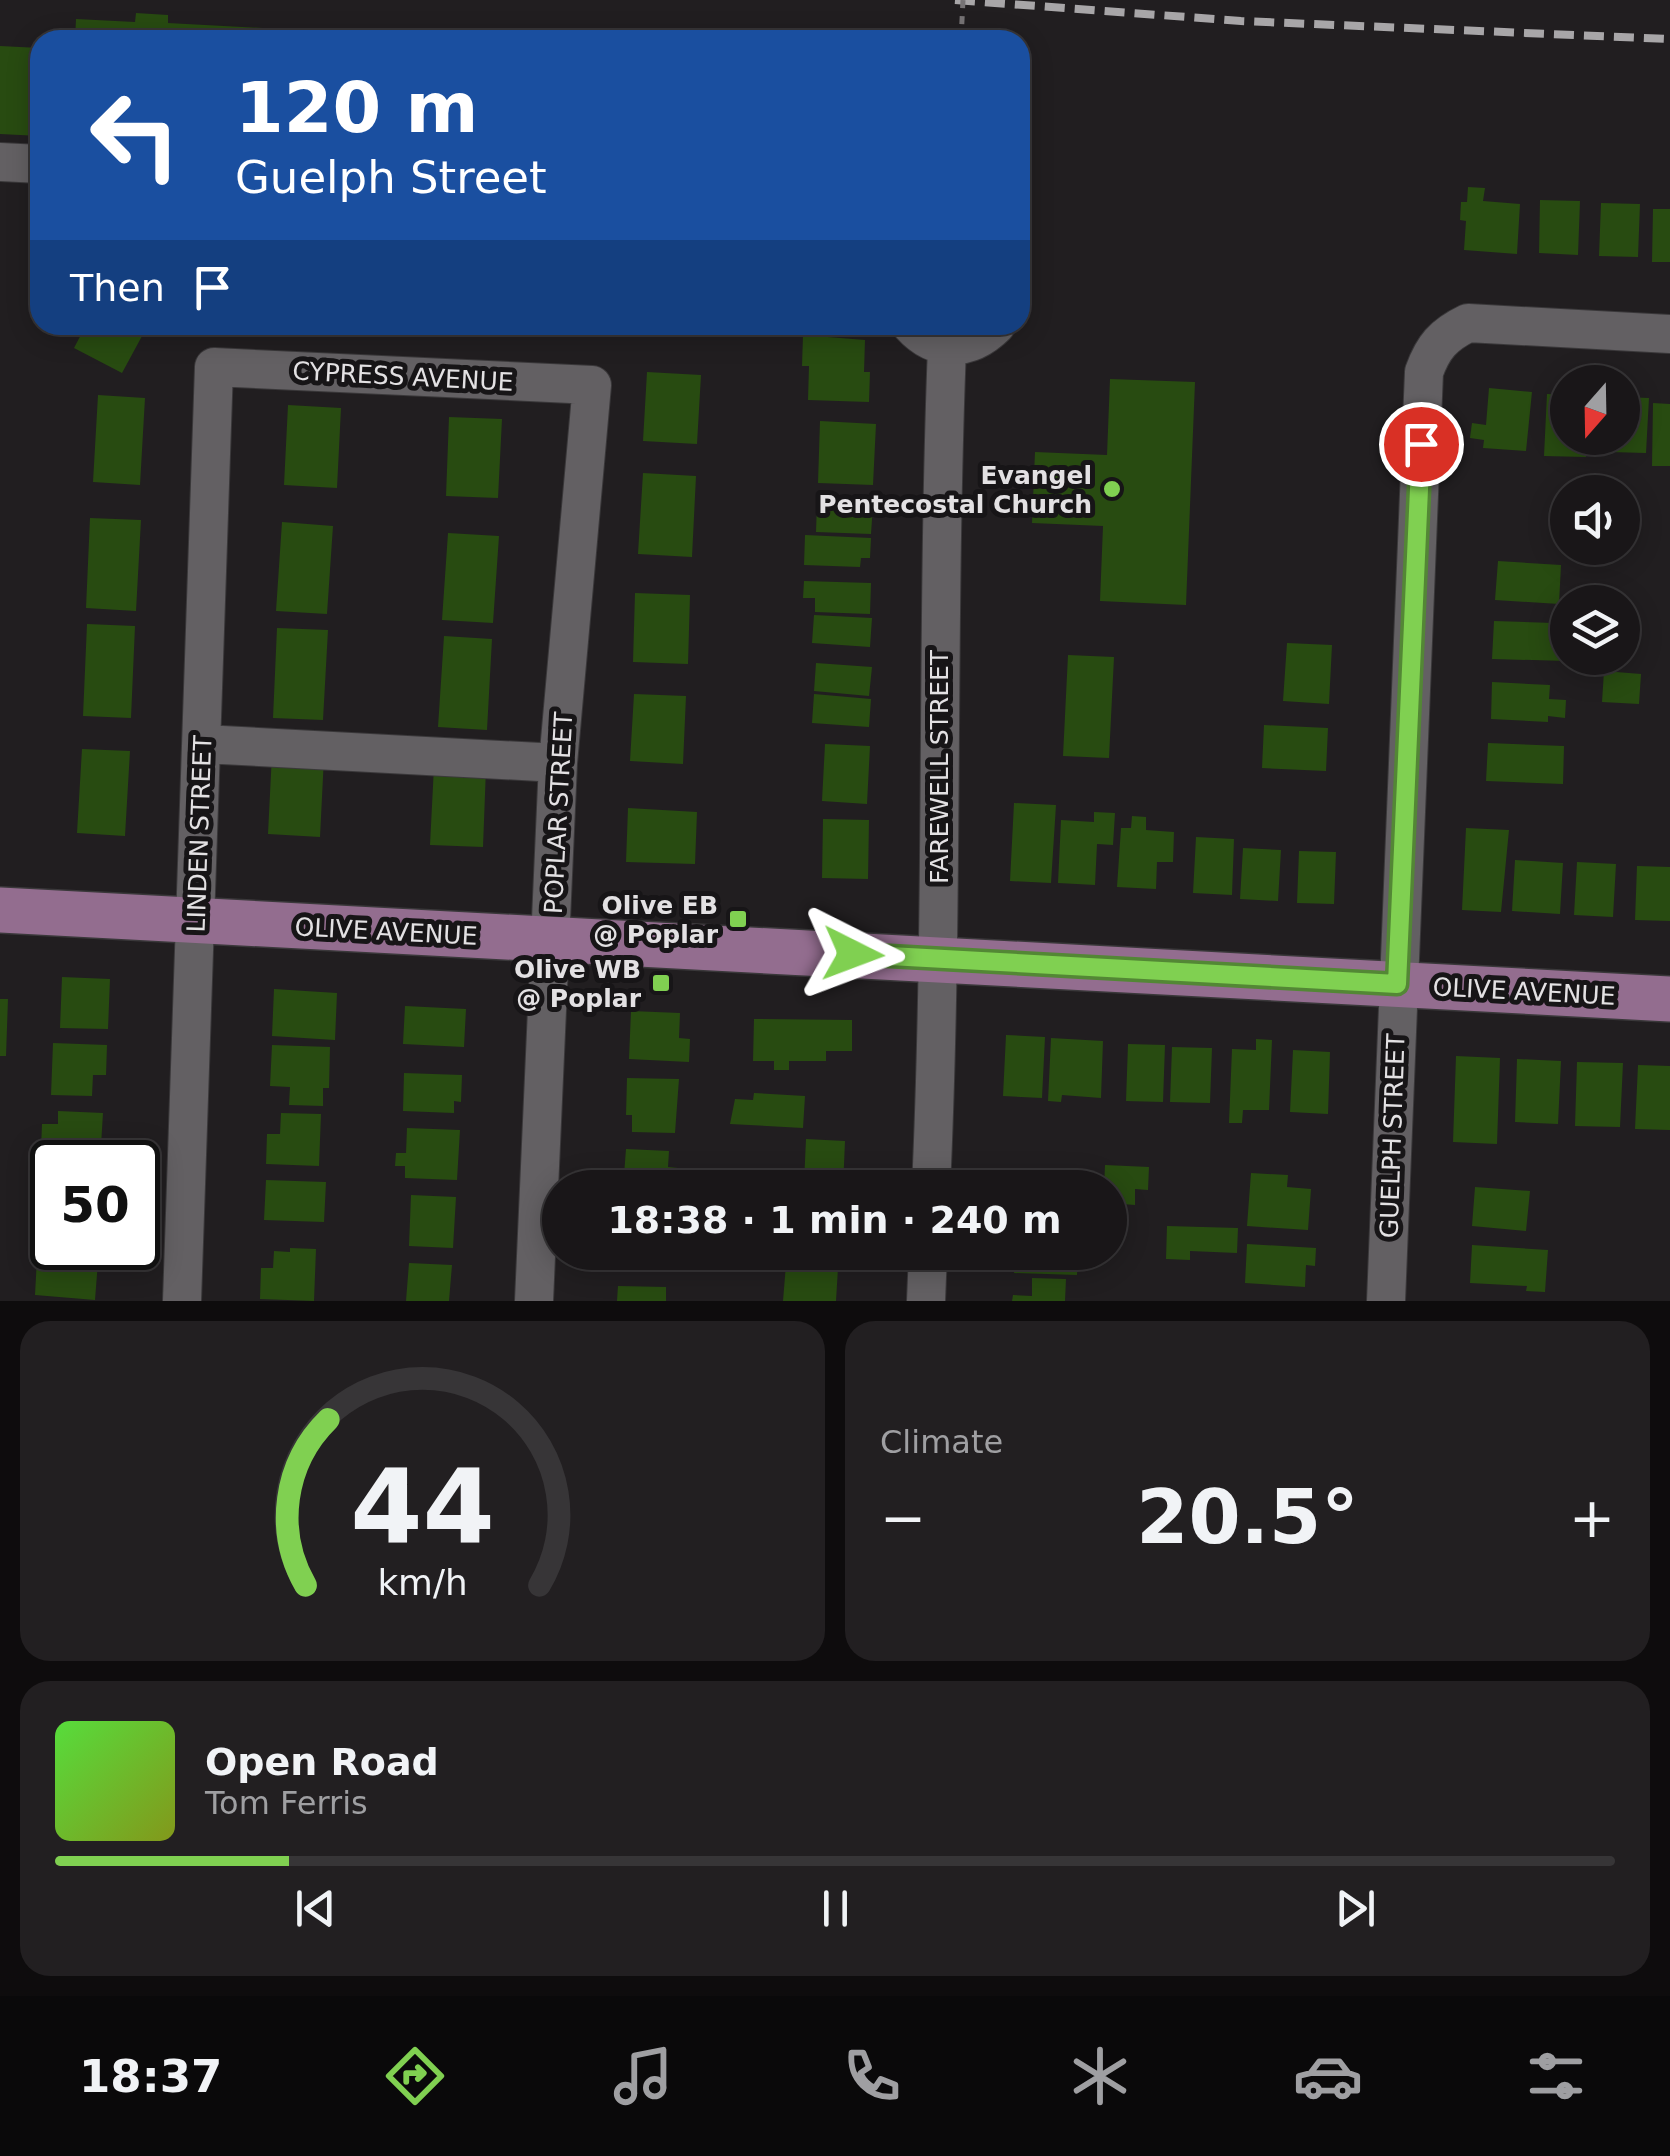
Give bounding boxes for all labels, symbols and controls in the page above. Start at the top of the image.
text: 120 m [235,67,478,149]
icon: left [70,70,200,200]
text: Guelph Street [235,151,547,204]
icon: arrive [185,260,240,315]
text: Then [70,266,165,310]
street label: CYPRESS AVENUE [292,356,514,397]
north arrow [1550,365,1640,455]
map controls [1550,365,1640,675]
pin [1379,402,1464,487]
icon: arrive [1394,417,1449,472]
place label: Evangel Pentecostal Church [818,461,1092,519]
button: sound [1550,475,1640,565]
marker: Evangel Pentecostal Church [1101,478,1123,500]
button: layers [1550,585,1640,675]
street label: FAREWELL STREET [925,649,954,884]
street label: POPLAR STREET [539,711,578,915]
street label: LINDEN STREET [182,734,217,933]
place label: Olive EB @ Poplar [593,891,719,949]
position arrow [801,902,905,1006]
marker: Olive EB @ Poplar [727,908,749,930]
street label: OLIVE AVENUE [294,912,478,951]
place label: Olive WB @ Poplar [514,955,642,1013]
marker: Olive WB @ Poplar [650,972,672,994]
street label: OLIVE AVENUE [1432,972,1616,1011]
street label: GUELPH STREET [1374,1033,1411,1239]
speed limit sign: 50 [30,1140,160,1270]
text: 18:38 · 1 min · 240 m [607,1198,1062,1242]
text: Climate [880,1423,1003,1461]
text: 44 [350,1446,495,1568]
text: 20.5° [1136,1473,1359,1561]
text: − [880,1486,926,1550]
text: + [1569,1486,1615,1550]
text: km/h [377,1562,468,1603]
text: Open Road [205,1740,439,1784]
text: Tom Ferris [205,1784,368,1822]
icon: previous [288,1881,343,1936]
icon: pause [808,1881,863,1936]
icon: next [1328,1881,1383,1936]
icon: directions [380,2041,450,2111]
icon: music [608,2041,678,2111]
icon: phone [837,2041,907,2111]
icon: climate [1065,2041,1135,2111]
icon: car [1293,2041,1363,2111]
icon: filters [1521,2041,1591,2111]
text: 18:37 [79,2050,222,2103]

